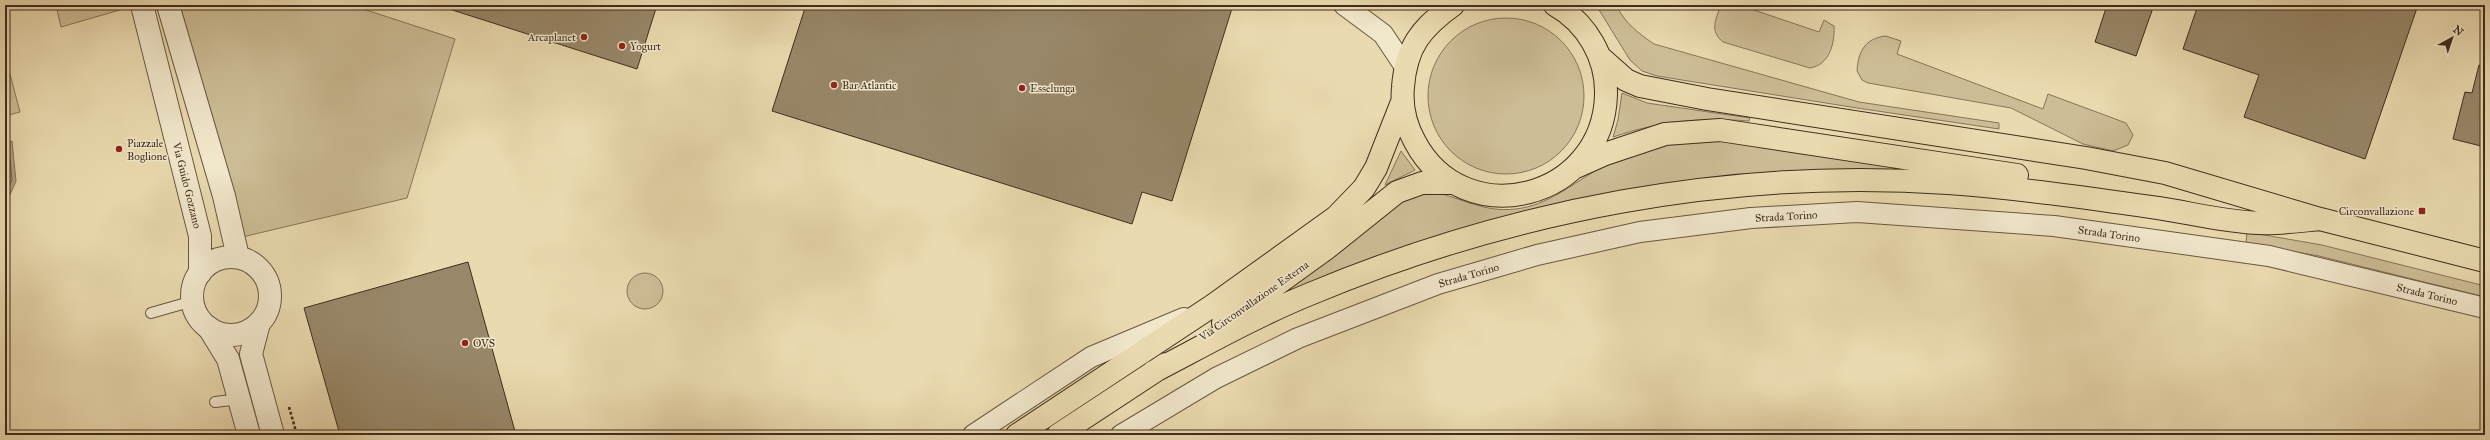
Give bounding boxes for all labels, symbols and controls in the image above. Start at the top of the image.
north arrow [2432,18,2472,58]
text: N [2450,23,2466,39]
place label: Arcaplanet [527,31,576,44]
marker: Arcaplanet [579,32,589,42]
place label: Yogurt [630,40,661,53]
marker: Yogurt [617,41,627,51]
place label: Bar Atlantic [842,79,897,92]
marker: Bar Atlantic [829,80,839,90]
place label: Esselunga [1030,82,1075,95]
marker: Esselunga [1017,83,1027,93]
place label: Piazzale Boglione [127,137,168,163]
street label: Via Guido Gozzano [170,140,204,230]
marker: Piazzale Boglione [114,144,124,154]
place label: Circonvallazione [2339,205,2414,218]
marker: Circonvallazione [2417,206,2427,216]
street label: Strada Torino [1755,208,1818,224]
street label: Strada Torino [2077,223,2141,245]
street label: Via Circonvallazione Esterna [1196,258,1311,344]
street label: Strada Torino [1437,260,1501,290]
street label: Strada Torino [2395,280,2459,308]
place label: OVS [473,337,495,350]
marker: OVS [460,338,470,348]

